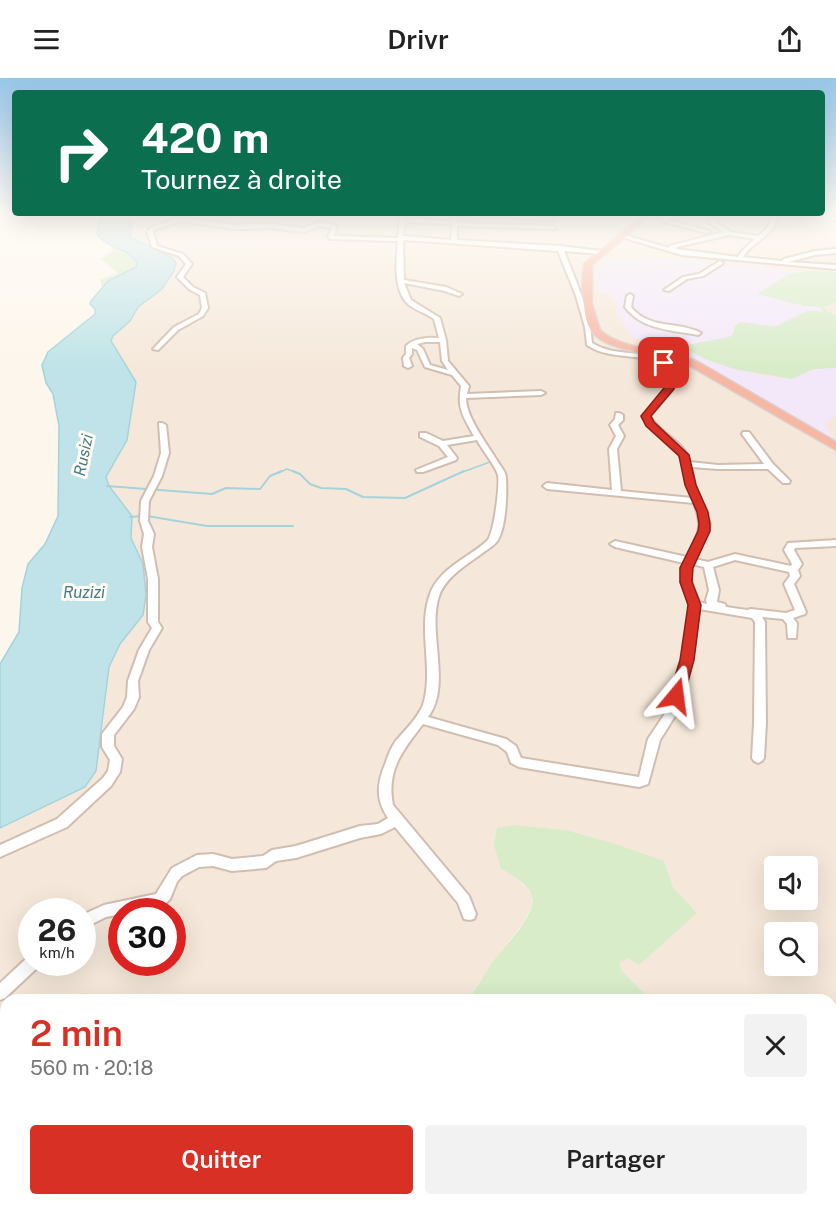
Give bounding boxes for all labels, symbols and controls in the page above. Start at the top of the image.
icon: menu [30,23,63,56]
text: Drivr [387,23,449,55]
icon: share [773,23,806,56]
text: 420 m [141,113,269,162]
icon: right [42,114,120,192]
text: Tournez à droite [141,163,342,195]
pin [638,337,689,388]
icon: arrive [647,346,680,379]
water label: Rusizi [70,432,97,478]
water label: Ruzizi [63,583,105,602]
position arrow [644,664,708,728]
map controls [764,856,818,976]
button: sound [764,856,818,910]
speed limit sign: 30 [108,898,186,976]
text: 26 [38,912,76,948]
button: search [764,922,818,976]
text: km/h [39,944,75,961]
text: 2 min [30,1012,123,1054]
button: close [744,1014,807,1077]
text: 560 m · 20:18 [30,1056,153,1080]
button: Quitter [30,1125,413,1194]
button: Partager [425,1125,807,1194]

